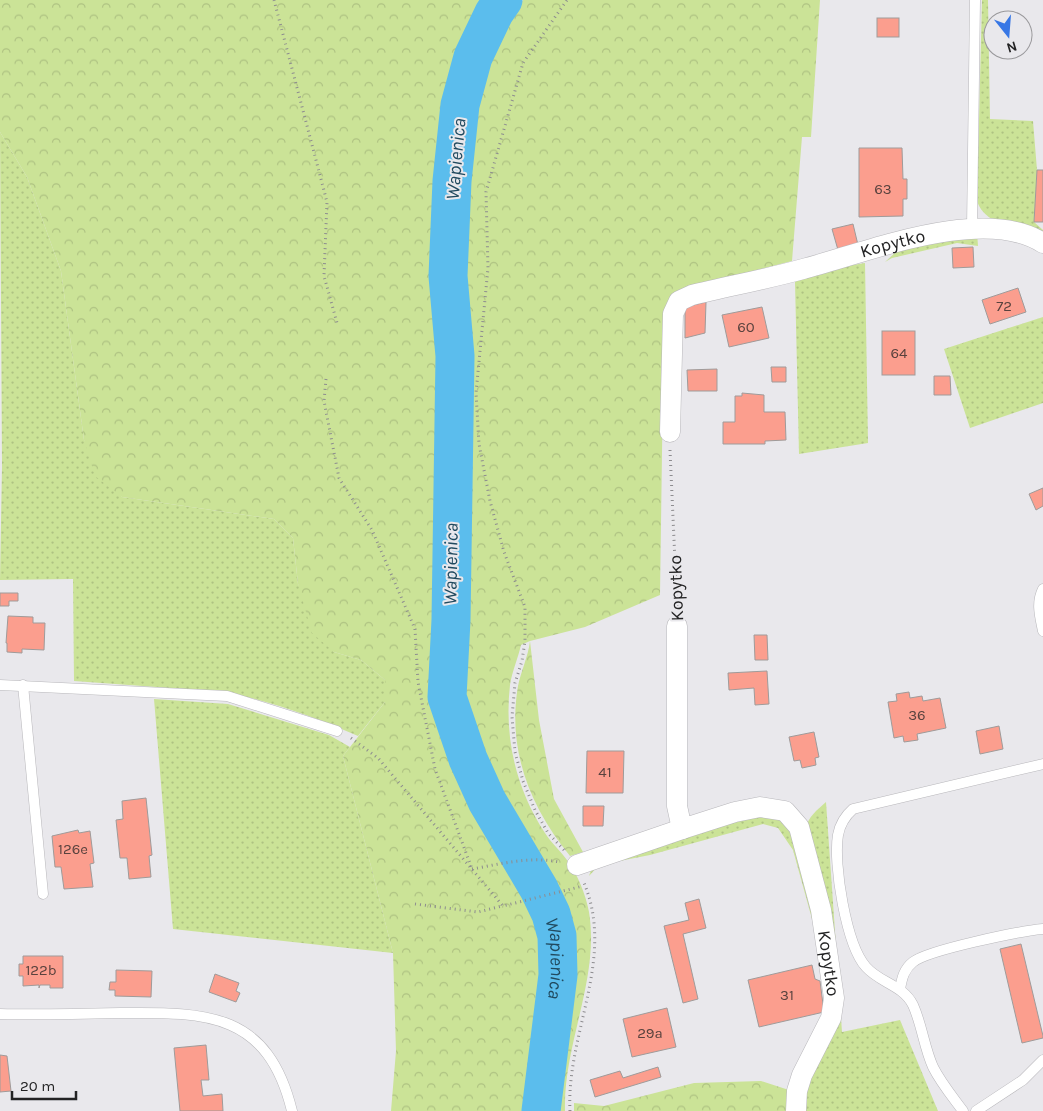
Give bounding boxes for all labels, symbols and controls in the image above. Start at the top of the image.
north arrow [983,10,1033,60]
text: N [1004,37,1019,57]
water label: Wapienica [441,117,471,201]
house number: 63 [874,180,892,198]
street label: Kopytko [857,225,927,263]
house number: 72 [996,297,1012,315]
house number: 60 [737,318,755,336]
house number: 64 [891,344,908,362]
water label: Wapienica [439,523,463,605]
street label: Kopytko [664,554,688,622]
house number: 36 [908,706,926,724]
house number: 41 [598,763,612,781]
house number: 126e [58,840,88,858]
water label: Wapienica [541,915,568,1001]
street label: Kopytko [813,929,845,998]
house number: 122b [25,961,57,979]
house number: 31 [780,986,794,1004]
house number: 29a [637,1024,663,1042]
scale bar [12,1068,76,1100]
text: 20 m [20,1077,55,1095]

